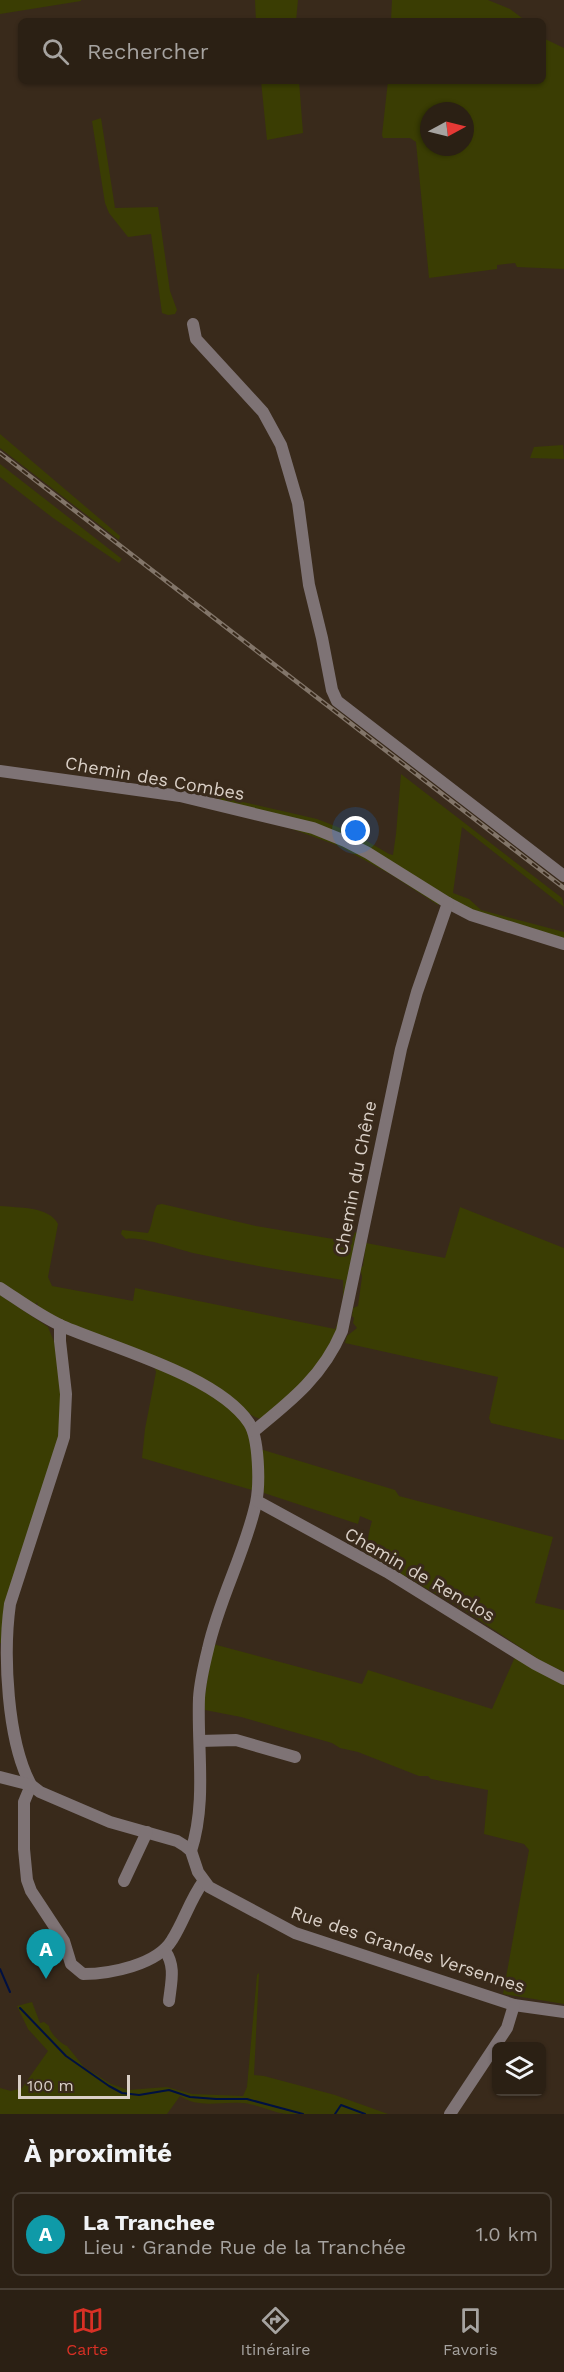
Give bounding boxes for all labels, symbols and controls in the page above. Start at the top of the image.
search box [18,18,546,84]
icon: search [39,35,72,68]
text: Rechercher [87,39,209,64]
north arrow [420,102,474,156]
street label: Chemin des Combes [64,752,246,804]
your location [341,816,370,845]
street label: Chemin du Chêne [330,1099,380,1257]
street label: Chemin de Renclos [341,1522,499,1626]
street label: Rue des Grandes Versennes [288,1901,528,1997]
pin: A [26,1930,66,1979]
map controls [492,2042,546,2096]
button: layers [492,2042,546,2096]
scale bar [18,2072,130,2100]
text: 100 m [27,2076,74,2095]
text: À proximité [24,2138,172,2168]
text: La Tranchee [83,2210,215,2235]
text: A [39,2222,52,2246]
text: 1.0 km [476,2222,538,2246]
text: Lieu · Grande Rue de la Tranchée [83,2235,406,2259]
tab: Carte [66,2304,108,2359]
tab: Itinéraire [241,2304,311,2359]
tab: Favoris [443,2304,498,2359]

